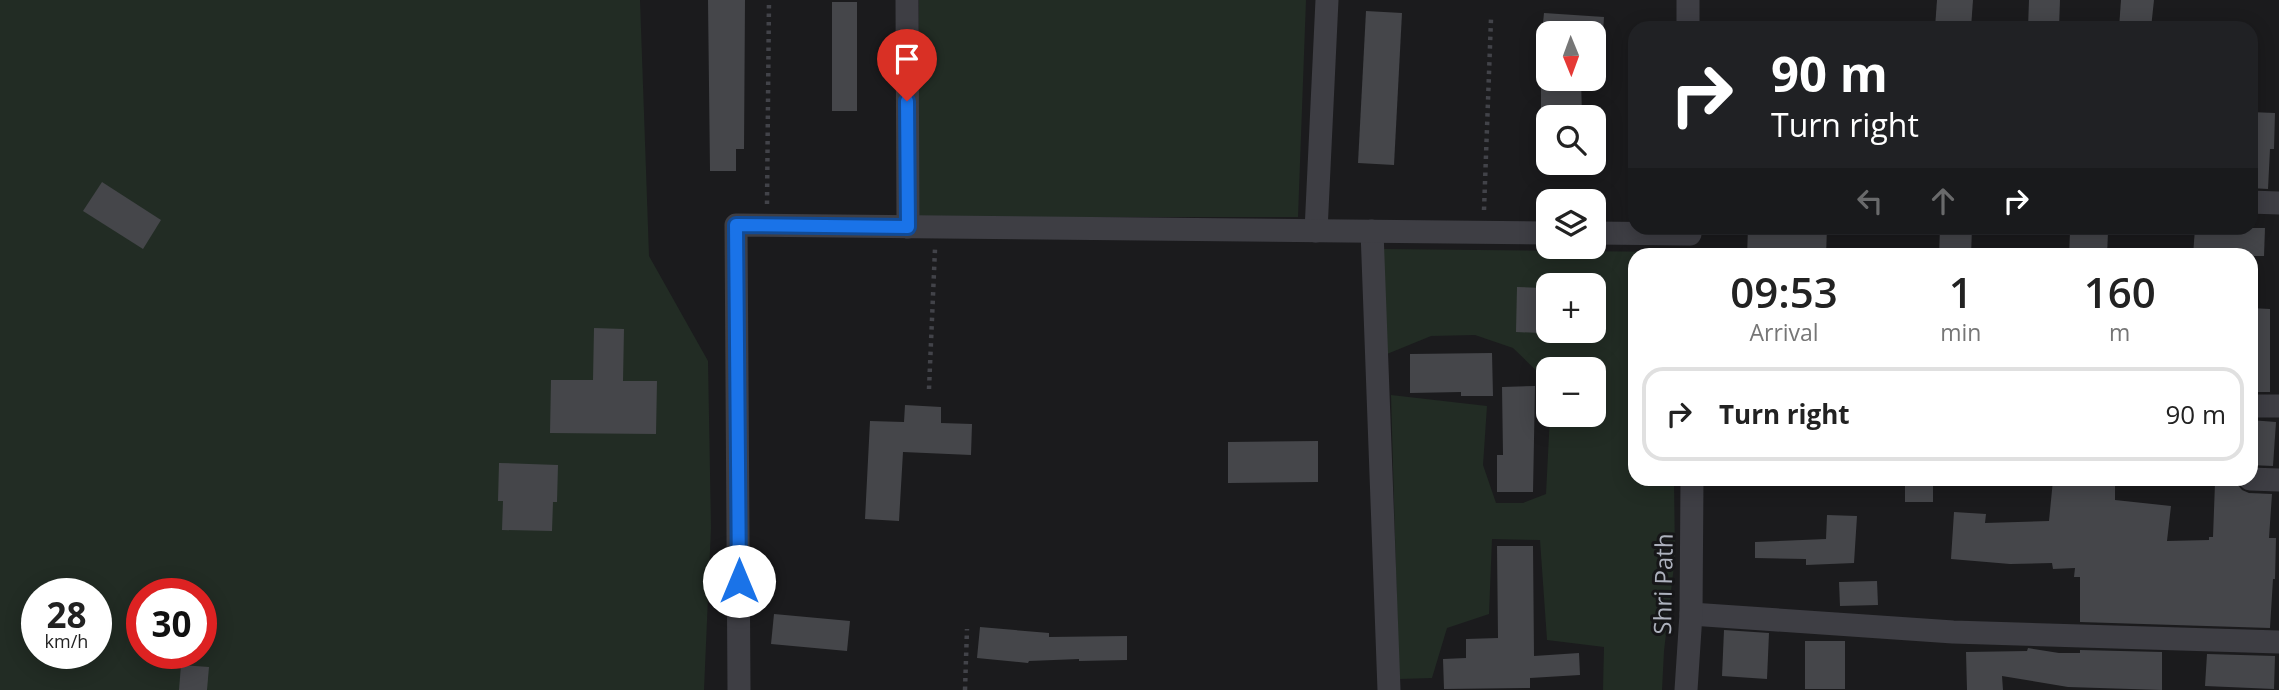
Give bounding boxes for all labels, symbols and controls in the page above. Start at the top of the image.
north arrow [1536,21,1606,91]
map controls [1536,21,1606,427]
pin [877,29,937,101]
icon: arrive [888,40,926,78]
text: 90 m [1771,40,1888,106]
icon: right [1656,49,1747,140]
text: Turn right [1771,103,1919,146]
button: search [1536,105,1606,175]
icon: left [1851,182,1889,220]
icon: ahead [1924,182,1962,220]
icon: right [1997,182,2035,220]
button: layers [1536,189,1606,259]
text: 09:53 [1730,263,1838,320]
text: 1 [1949,263,1973,320]
text: 160 [2084,263,2156,320]
button: + [1536,273,1606,343]
text: Arrival [1749,316,1819,348]
text: min [1940,316,1981,348]
text: m [2109,316,2130,348]
button: − [1536,357,1606,427]
icon: right [1660,395,1698,433]
text: Turn right [1719,396,1850,432]
text: 90 m [2165,396,2226,432]
street label: Shri Path [1645,533,1680,635]
position arrow [702,544,776,618]
speed limit sign: 30 [126,578,217,669]
text: 28 [46,591,87,638]
text: km/h [45,629,88,653]

